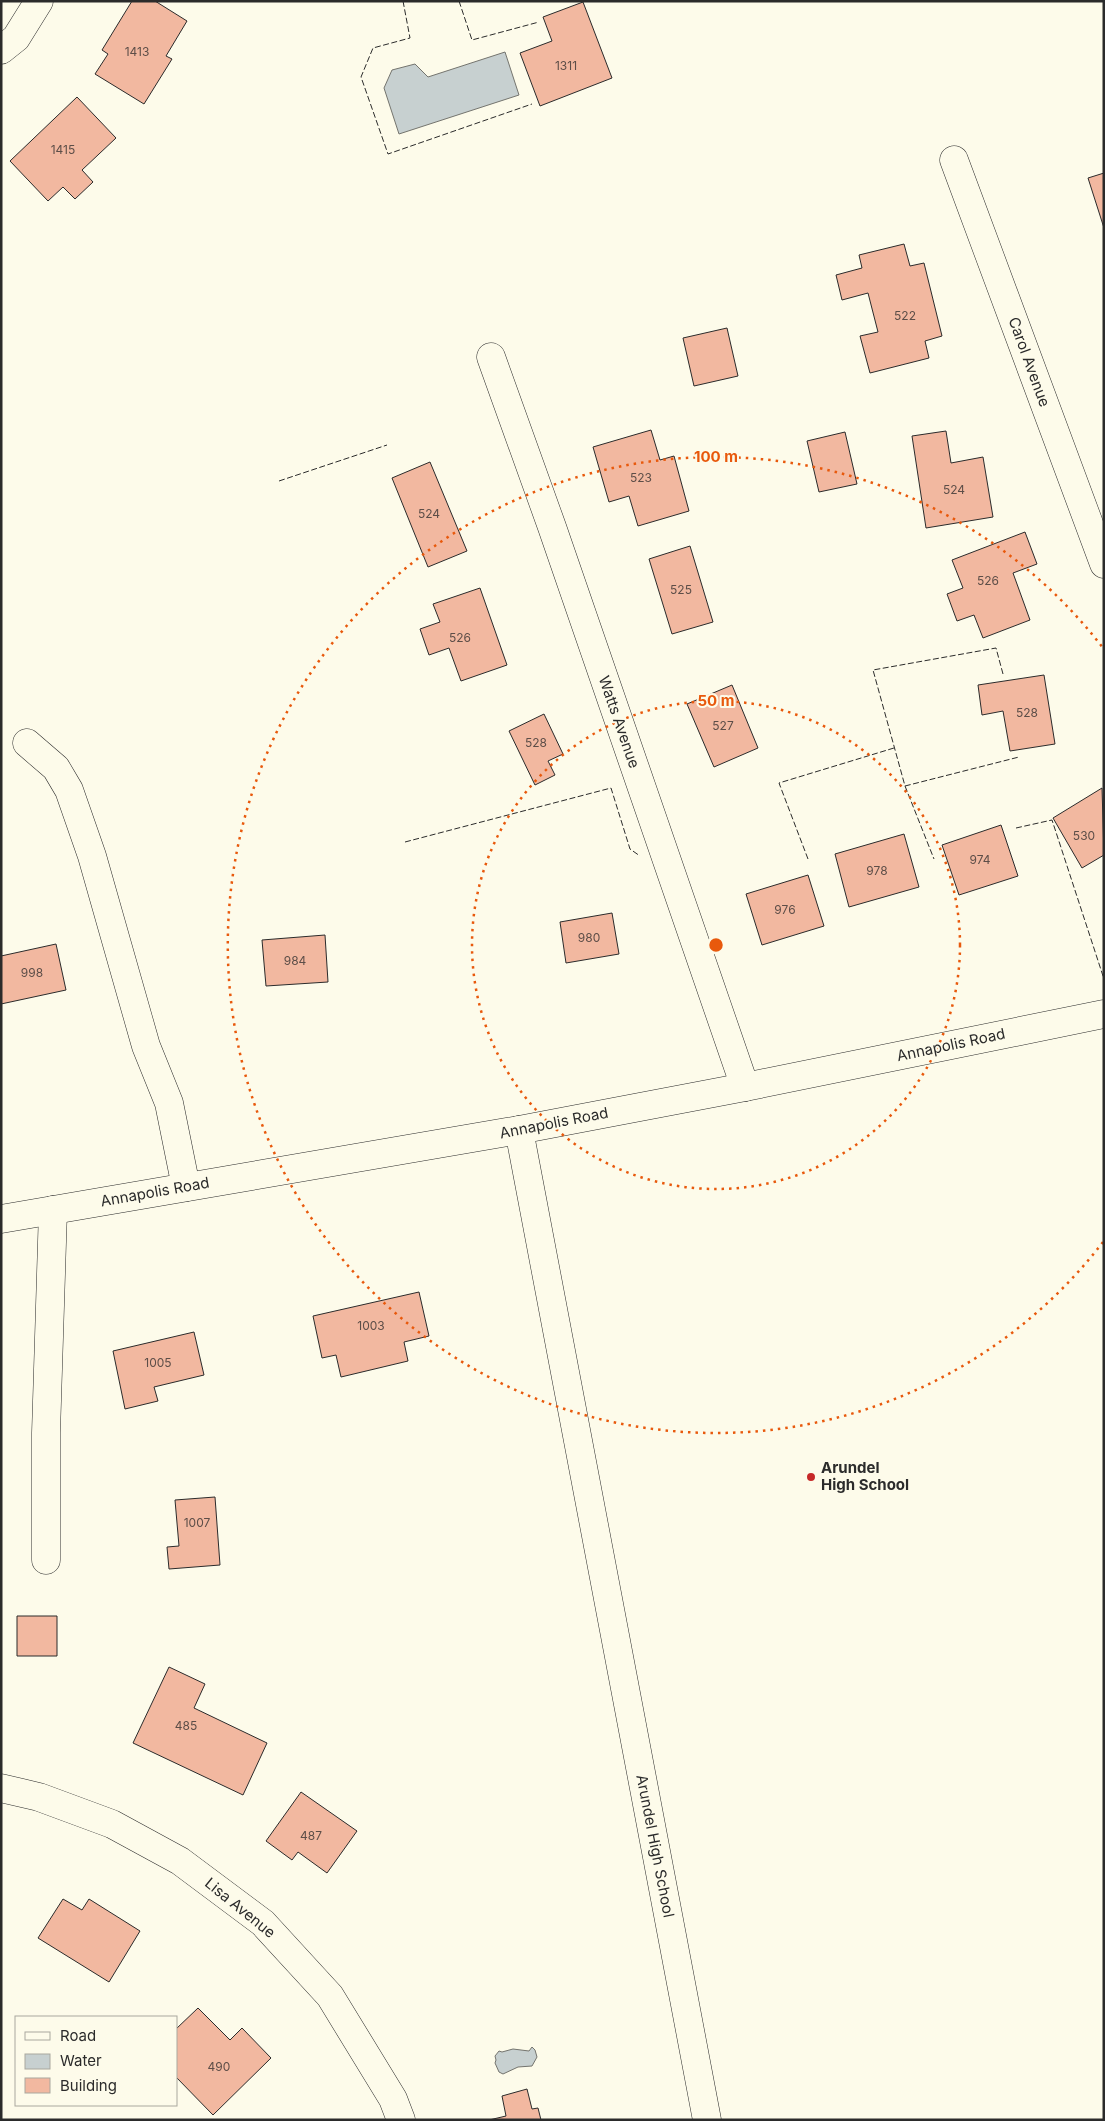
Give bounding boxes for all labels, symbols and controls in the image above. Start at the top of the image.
house number: 1413 [125,44,149,59]
house number: 1311 [555,58,577,73]
house number: 1415 [51,142,75,157]
house number: 522 [894,308,916,323]
street label: Carol Avenue [1004,314,1055,409]
text: 100 m [694,447,738,466]
house number: 523 [630,470,652,485]
house number: 524 [943,482,965,497]
house number: 524 [418,506,440,521]
house number: 526 [977,573,999,588]
house number: 525 [670,582,692,597]
house number: 526 [449,630,471,645]
street label: Watts Avenue [595,673,644,771]
text: 50 m [698,691,734,710]
house number: 528 [1016,705,1038,720]
house number: 527 [712,718,734,733]
house number: 528 [525,735,547,750]
house number: 530 [1073,828,1095,843]
house number: 974 [969,852,991,867]
house number: 978 [866,863,888,878]
house number: 976 [774,902,796,917]
house number: 980 [578,930,600,945]
centre of rings [707,936,725,954]
house number: 984 [284,953,307,968]
house number: 998 [21,965,43,980]
street label: Annapolis Road [895,1024,1007,1065]
street label: Annapolis Road [498,1103,610,1142]
street label: Annapolis Road [99,1173,211,1210]
house number: 1003 [357,1318,385,1333]
house number: 1005 [144,1355,172,1370]
place label: Arundel High School [821,1458,909,1494]
marker: Arundel High School [805,1471,817,1483]
house number: 1007 [184,1515,210,1530]
house number: 485 [175,1718,197,1733]
street label: Arundel High School [632,1773,679,1919]
house number: 487 [300,1828,322,1843]
street label: Lisa Avenue [201,1873,279,1942]
legend [15,2016,178,2106]
text: Road [60,2026,96,2045]
text: Water [60,2051,102,2070]
house number: 490 [208,2059,230,2074]
text: Building [60,2076,117,2095]

